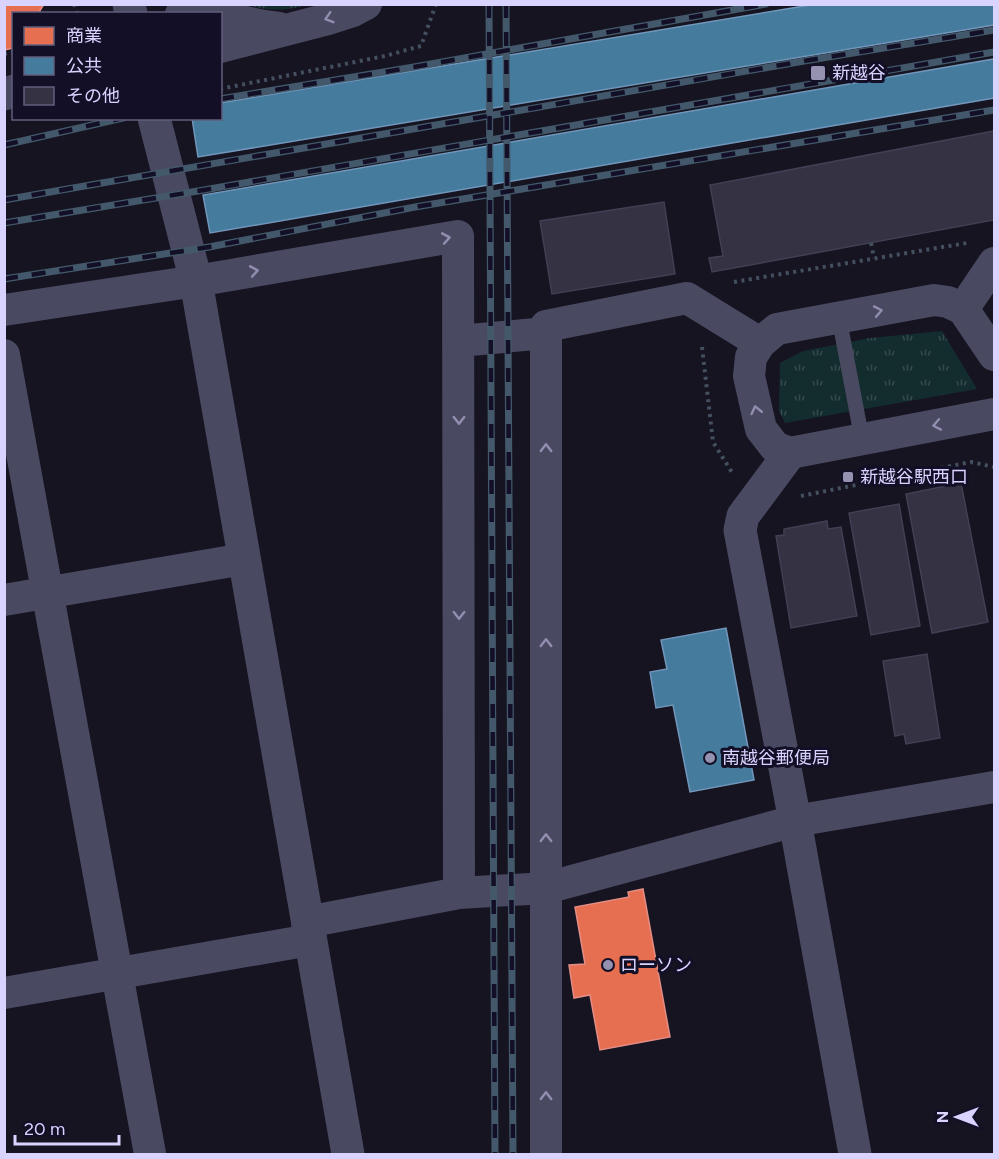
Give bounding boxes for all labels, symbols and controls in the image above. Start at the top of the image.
one-way arrow [324,11,335,23]
legend [12,12,222,120]
text: 商業 [66,25,102,47]
text: 公共 [66,55,102,77]
place label: 新越谷 [832,62,886,84]
marker: 新越谷 [809,64,827,82]
text: その他 [66,85,120,107]
one-way arrow [442,233,451,245]
one-way arrow [249,265,259,278]
one-way arrow [872,305,882,318]
one-way arrow [751,406,764,416]
one-way arrow [453,415,465,424]
one-way arrow [932,418,942,431]
one-way arrow [540,444,552,453]
place label: 新越谷駅西口 [860,466,968,488]
marker: 新越谷駅西口 [841,470,855,484]
one-way arrow [453,610,465,619]
one-way arrow [540,639,552,648]
place label: 南越谷郵便局 [722,747,830,769]
marker: 南越谷郵便局 [703,751,717,765]
one-way arrow [540,834,552,843]
place label: ローソン [620,954,692,976]
marker: ローソン [601,958,615,972]
north arrow [927,1087,987,1147]
one-way arrow [540,1092,552,1101]
scale bar [15,1108,118,1146]
text: N [933,1111,952,1123]
text: 20 m [24,1118,65,1140]

